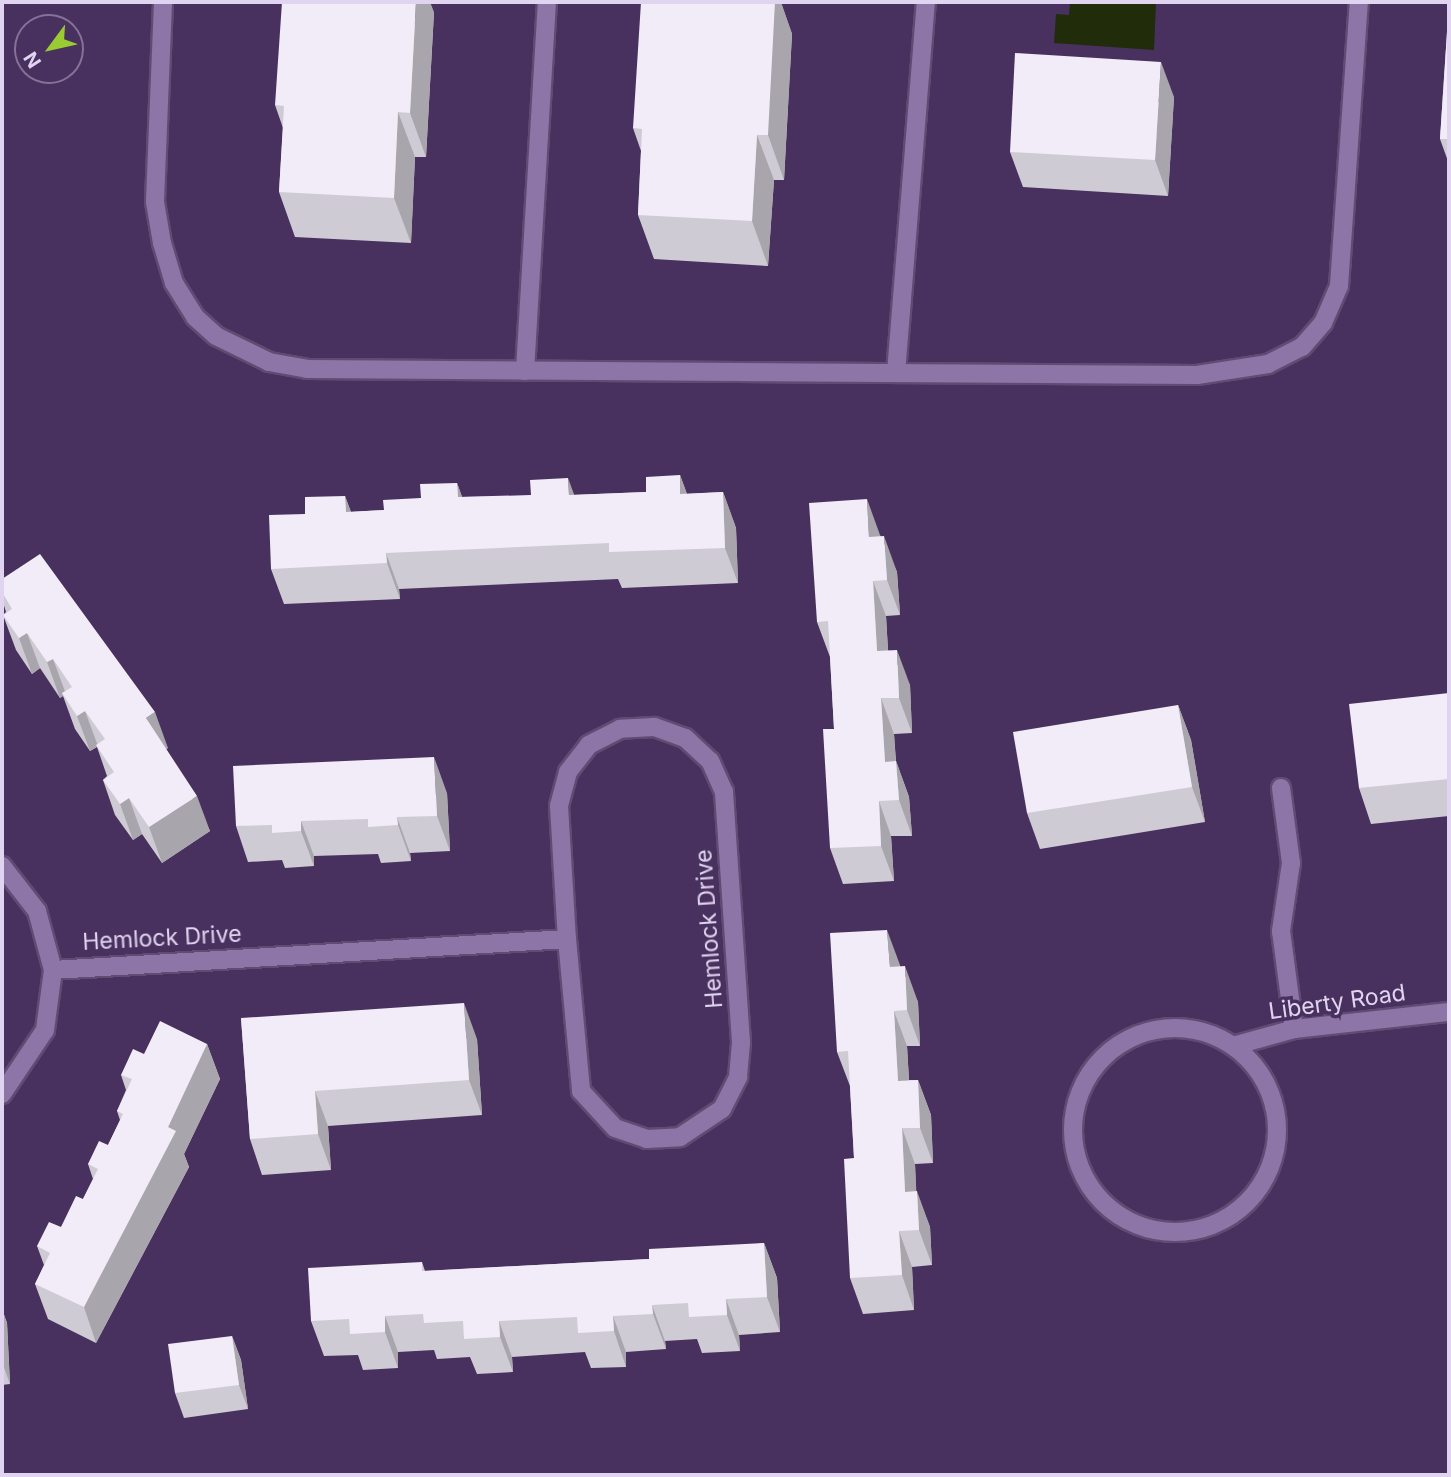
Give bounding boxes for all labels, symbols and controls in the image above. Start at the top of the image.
north arrow [14,14,84,84]
text: N [19,47,46,72]
street label: Hemlock Drive [690,849,728,1009]
street label: Hemlock Drive [82,920,242,956]
street label: Liberty Road [1267,979,1407,1025]

